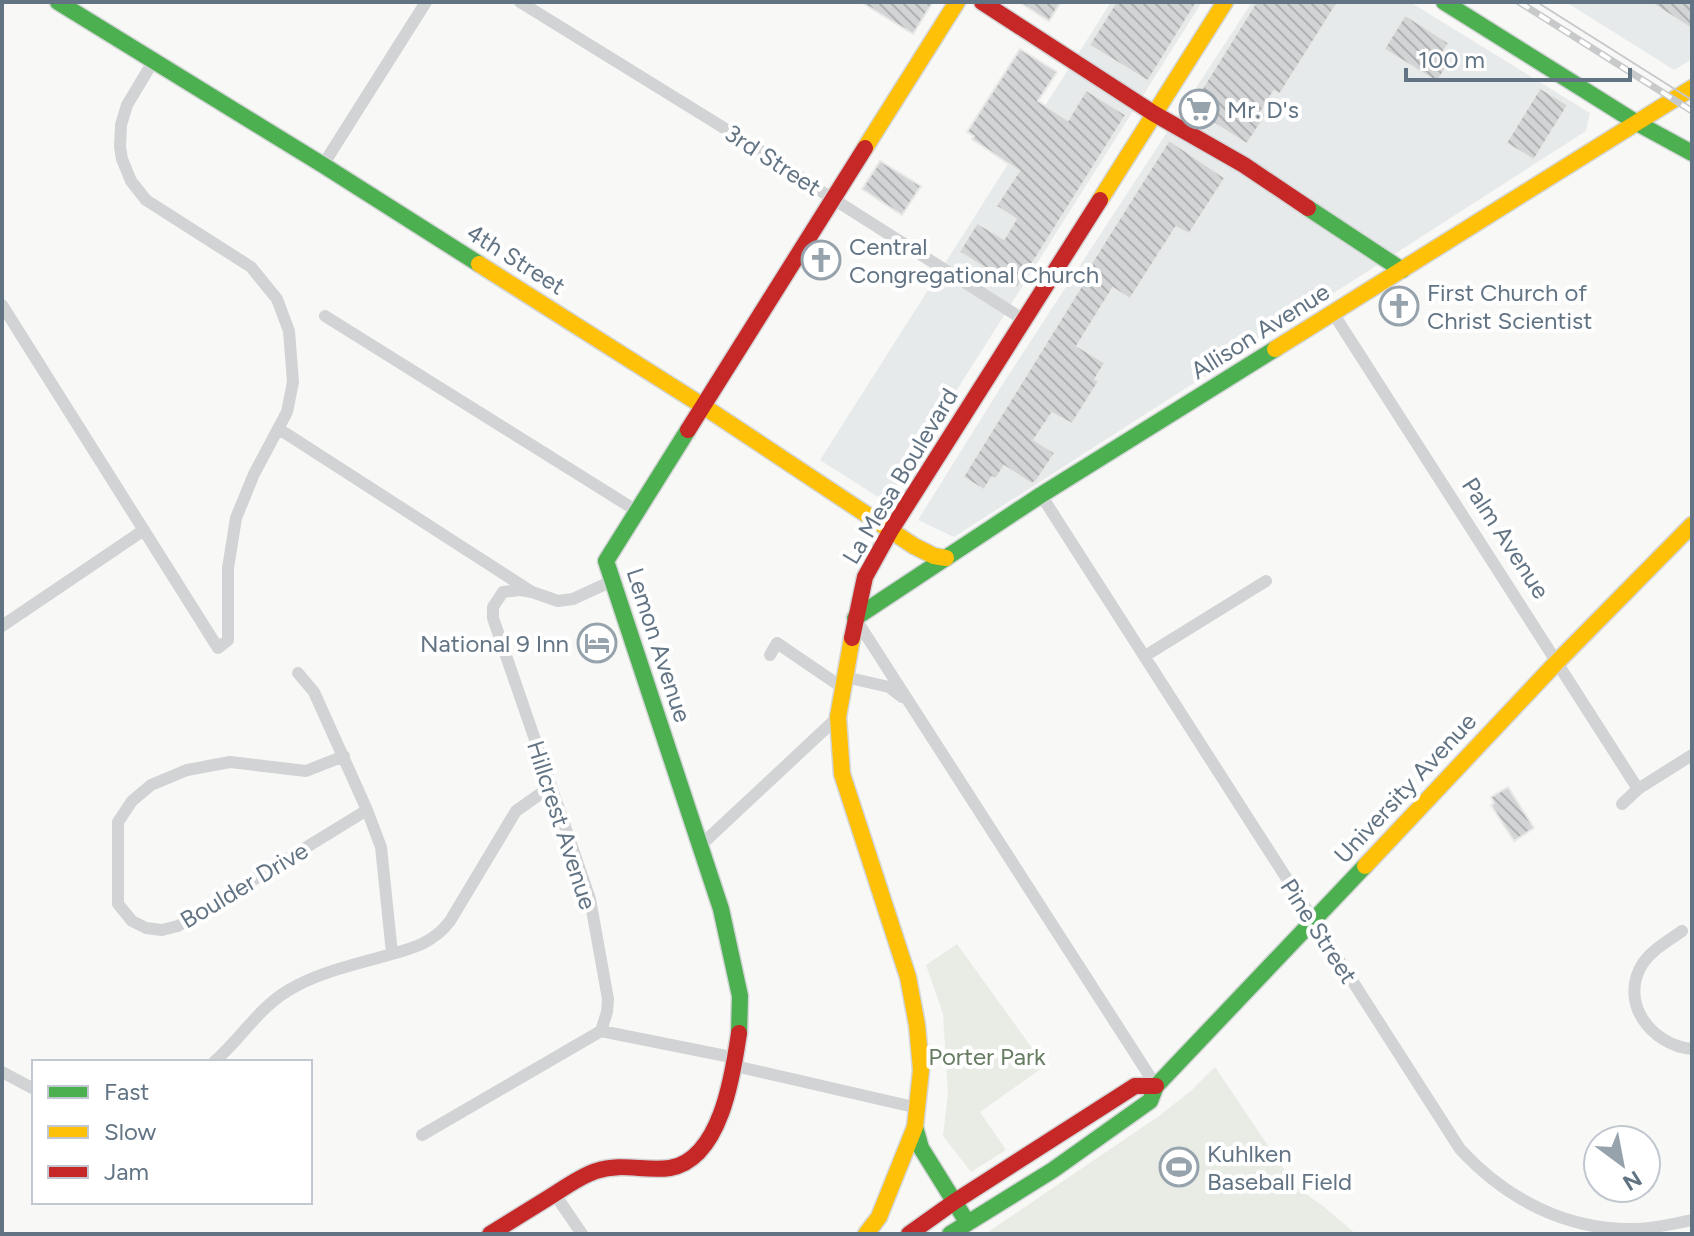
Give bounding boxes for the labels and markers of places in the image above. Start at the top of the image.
supermarket icon: Mr. D's [1178,88,1220,130]
place label: Mr. D's [1227,95,1299,124]
place label: Central Congregational Church [849,232,1099,289]
church icon: Central Congregational Church [800,239,842,281]
place label: First Church of Christ Scientist [1427,278,1592,335]
church icon: First Church of Christ Scientist [1378,285,1420,327]
hotel icon: National 9 Inn [576,622,618,664]
place label: National 9 Inn [420,629,569,658]
place label: Kuhlken Baseball Field [1207,1139,1352,1196]
sports icon: Kuhlken Baseball Field [1158,1146,1200,1188]

